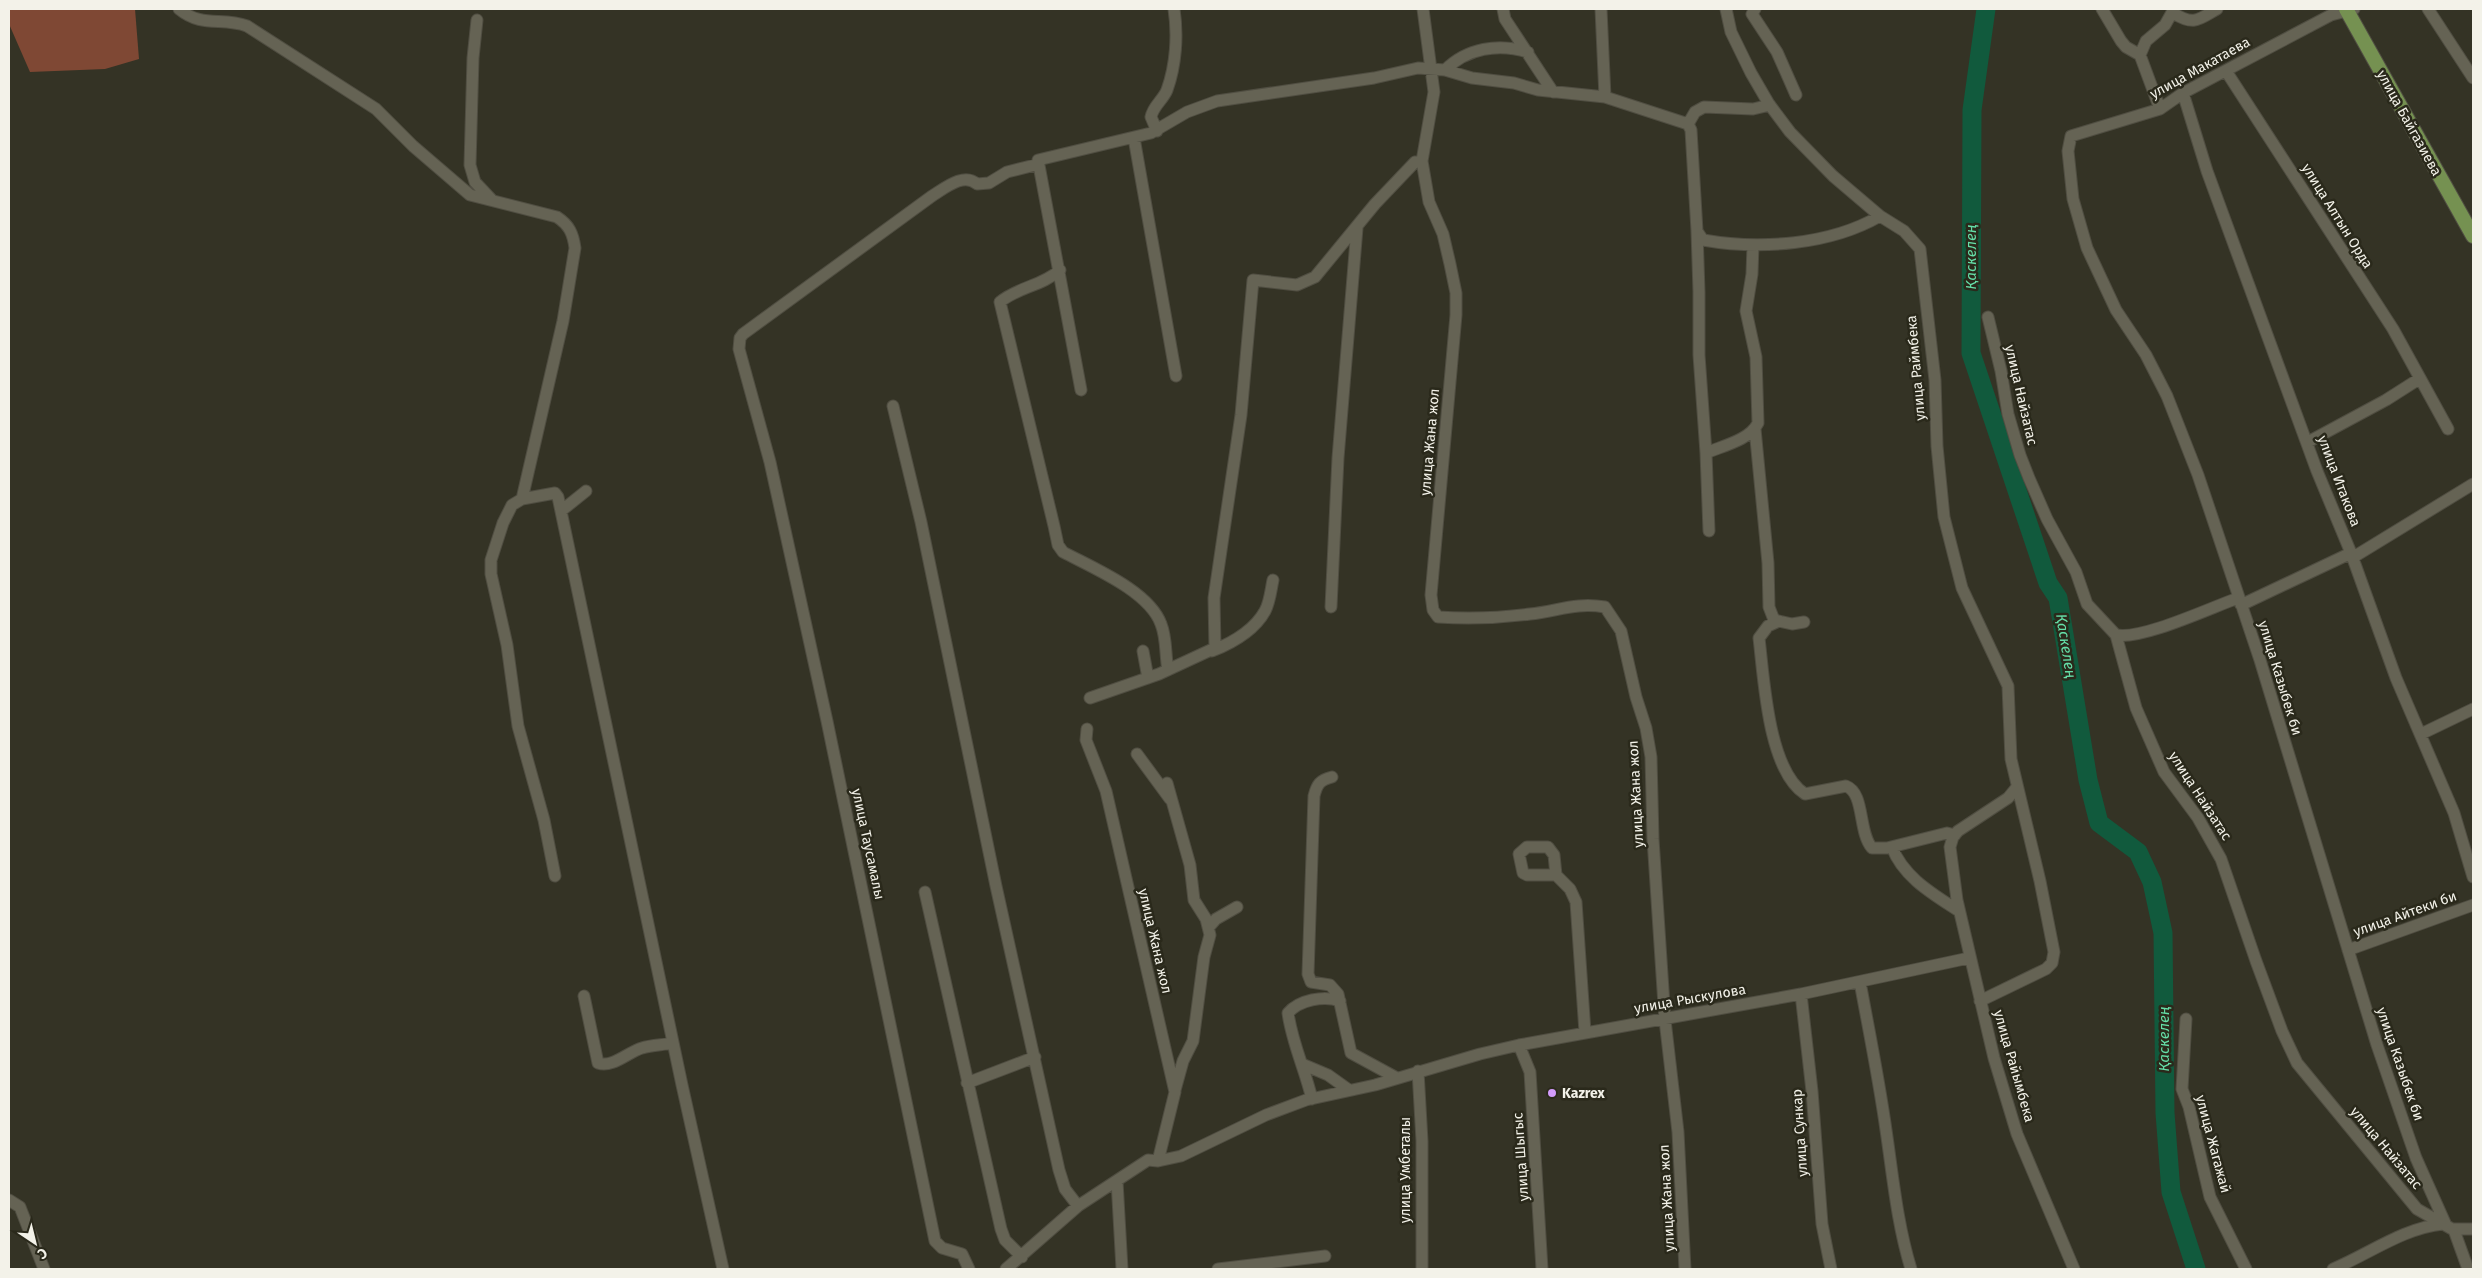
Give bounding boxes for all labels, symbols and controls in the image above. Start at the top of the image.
street label: улица Макатаева [2147,33,2253,103]
street label: улица Байгазиева [2373,67,2445,179]
street label: улица Алтын Орда [2298,160,2376,272]
water label: Қаскелең [1962,224,1980,290]
street label: улица Раймбека [1903,315,1929,421]
street label: улица Найзатас [2001,343,2041,447]
street label: улица Жана жол [1417,388,1443,496]
street label: улица Итакова [2314,433,2364,529]
water label: Қаскелең [2052,612,2080,680]
street label: улица Казыбек би [2254,619,2306,737]
street label: улица Жана жол [1625,740,1647,848]
street label: улица Найзатас [2165,748,2235,844]
street label: улица Таусамалы [848,787,888,901]
street label: улица Жана жол [1135,887,1175,995]
street label: улица Айтеки би [2351,887,2459,941]
street label: улица Рыскулова [1633,981,1747,1017]
street label: улица Казыбек би [2373,1005,2427,1123]
water label: Қаскелең [2155,1006,2173,1072]
street label: улица Райымбека [1990,1008,2038,1124]
place label: Kazrex [1562,1085,1606,1102]
marker: Kazrex [1546,1087,1558,1099]
street label: улица Сункар [1788,1088,1812,1178]
street label: улица Жагажай [2192,1093,2234,1195]
street label: улица Найзатас [2347,1103,2426,1193]
street label: улица Шыгыс [1509,1112,1533,1202]
street label: улица Умбеталы [1397,1117,1414,1223]
street label: улица Жана жол [1656,1144,1678,1252]
north arrow [10,1218,60,1268]
text: С [34,1244,50,1263]

